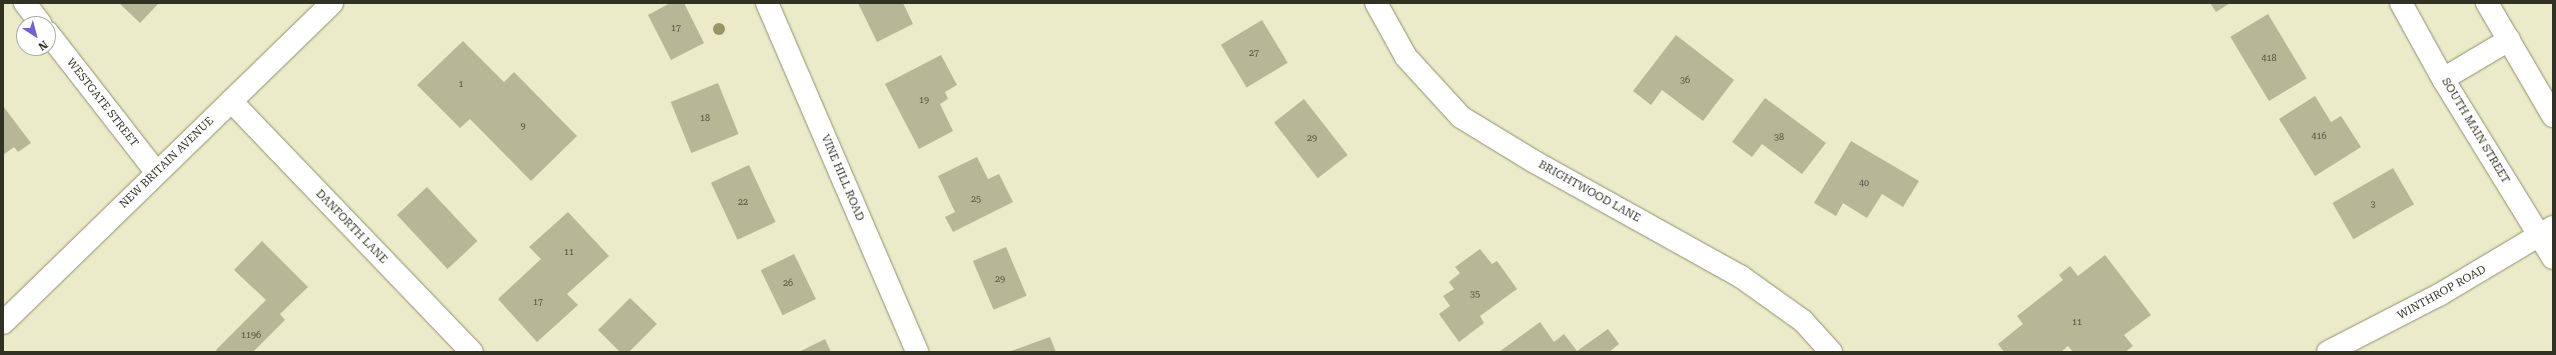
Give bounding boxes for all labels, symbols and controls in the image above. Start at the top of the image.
north arrow [16,16,56,56]
house number: 17 [671,23,681,33]
text: N [36,38,50,53]
house number: 27 [1249,48,1259,58]
house number: 418 [2261,53,2277,63]
street label: WESTGATE STREET [63,56,141,150]
house number: 36 [1680,75,1690,85]
street label: SOUTH MAIN STREET [2438,76,2512,186]
house number: 1 [458,79,464,89]
house number: 19 [919,95,929,105]
house number: 18 [700,113,710,123]
street label: NEW BRITAIN AVENUE [117,115,217,211]
house number: 9 [520,121,526,131]
house number: 416 [2311,131,2327,141]
house number: 38 [1774,132,1784,142]
street label: VINE HILL ROAD [818,133,866,223]
house number: 29 [1307,133,1317,143]
street label: BRIGHTWOOD LANE [1536,158,1642,226]
house number: 40 [1859,178,1869,188]
street label: DANFORTH LANE [312,187,390,267]
house number: 25 [971,194,981,204]
house number: 22 [738,197,748,207]
house number: 3 [2370,199,2376,209]
house number: 11 [564,247,574,257]
street label: WINTHROP ROAD [2395,263,2489,323]
house number: 29 [995,274,1005,284]
house number: 26 [783,278,793,288]
house number: 35 [1470,289,1480,299]
house number: 17 [533,297,543,307]
house number: 11 [2072,317,2082,327]
house number: 1196 [241,330,261,340]

